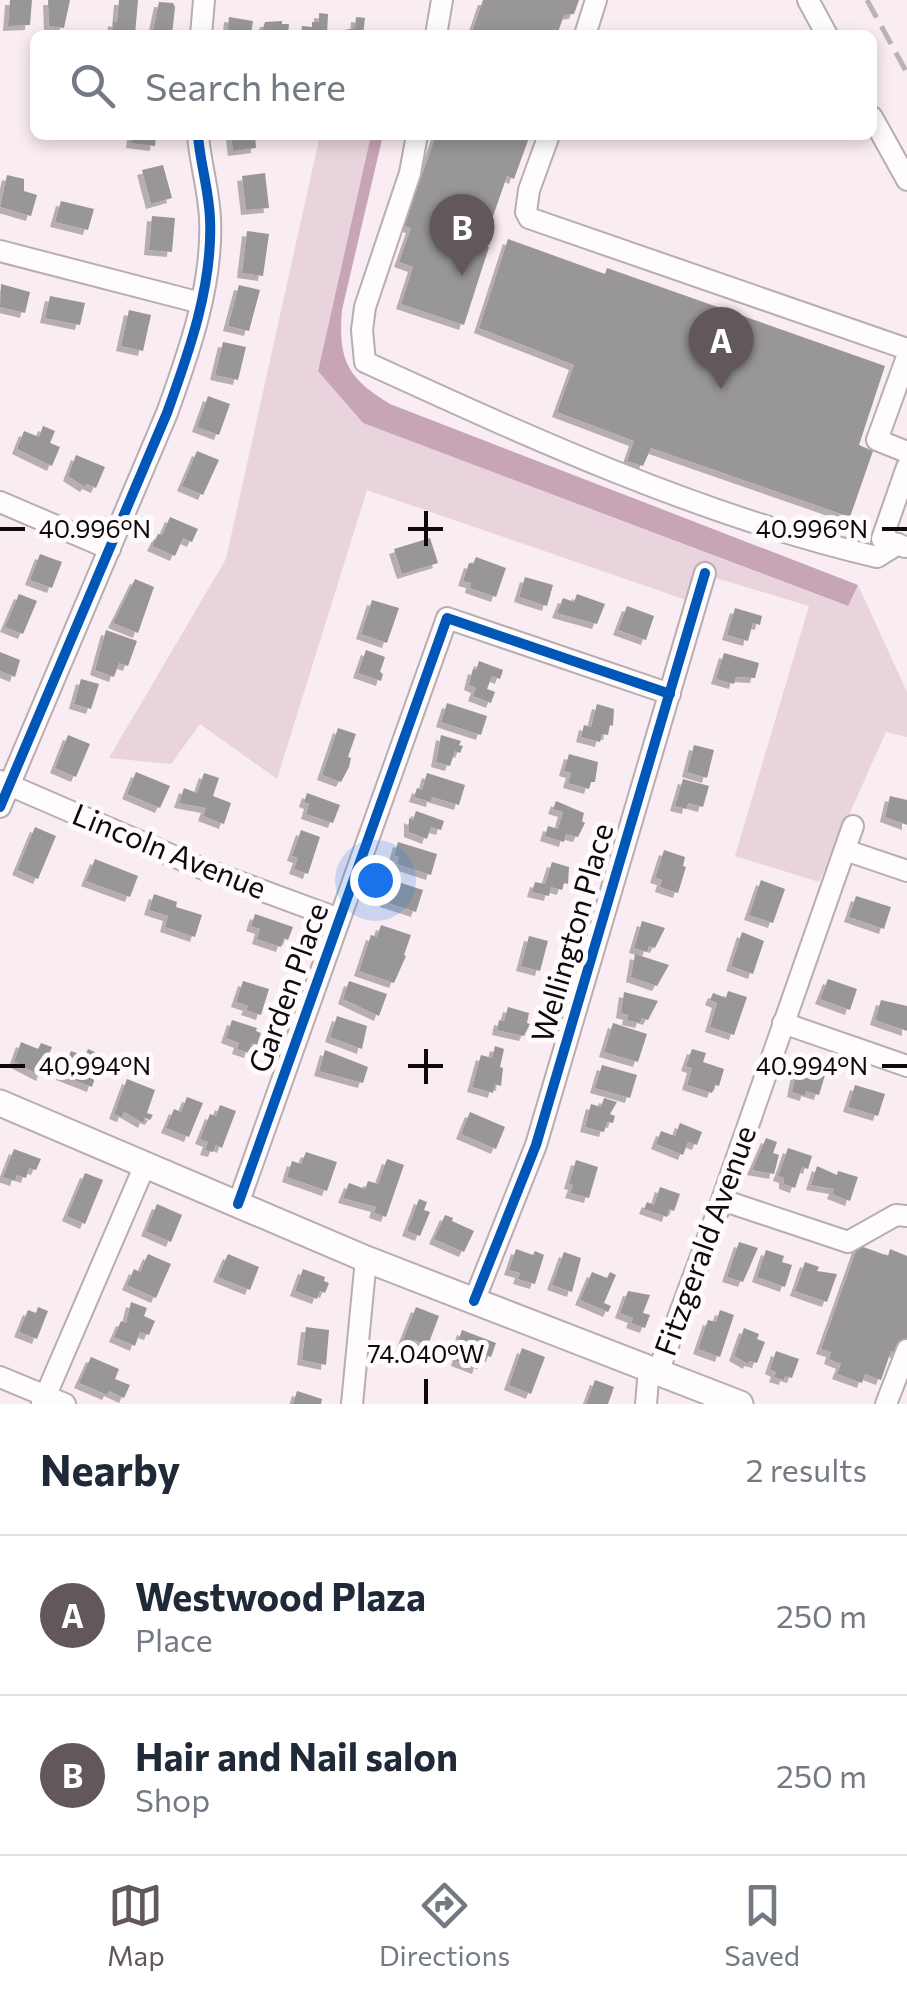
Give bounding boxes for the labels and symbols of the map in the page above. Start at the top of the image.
pin: B [430,194,494,276]
pin: A [688,306,754,389]
text: 40.996°N [39,513,151,543]
text: 40.996°N [756,513,868,543]
street label: Lincoln Avenue [68,794,272,905]
street label: Wellington Place [522,818,620,1046]
your location [350,855,401,906]
street label: Garden Place [239,897,334,1077]
text: 40.994°N [39,1050,151,1080]
text: 40.994°N [756,1050,868,1080]
street label: Fitzgerald Avenue [645,1120,762,1360]
text: 74.040°W [368,1338,484,1368]

